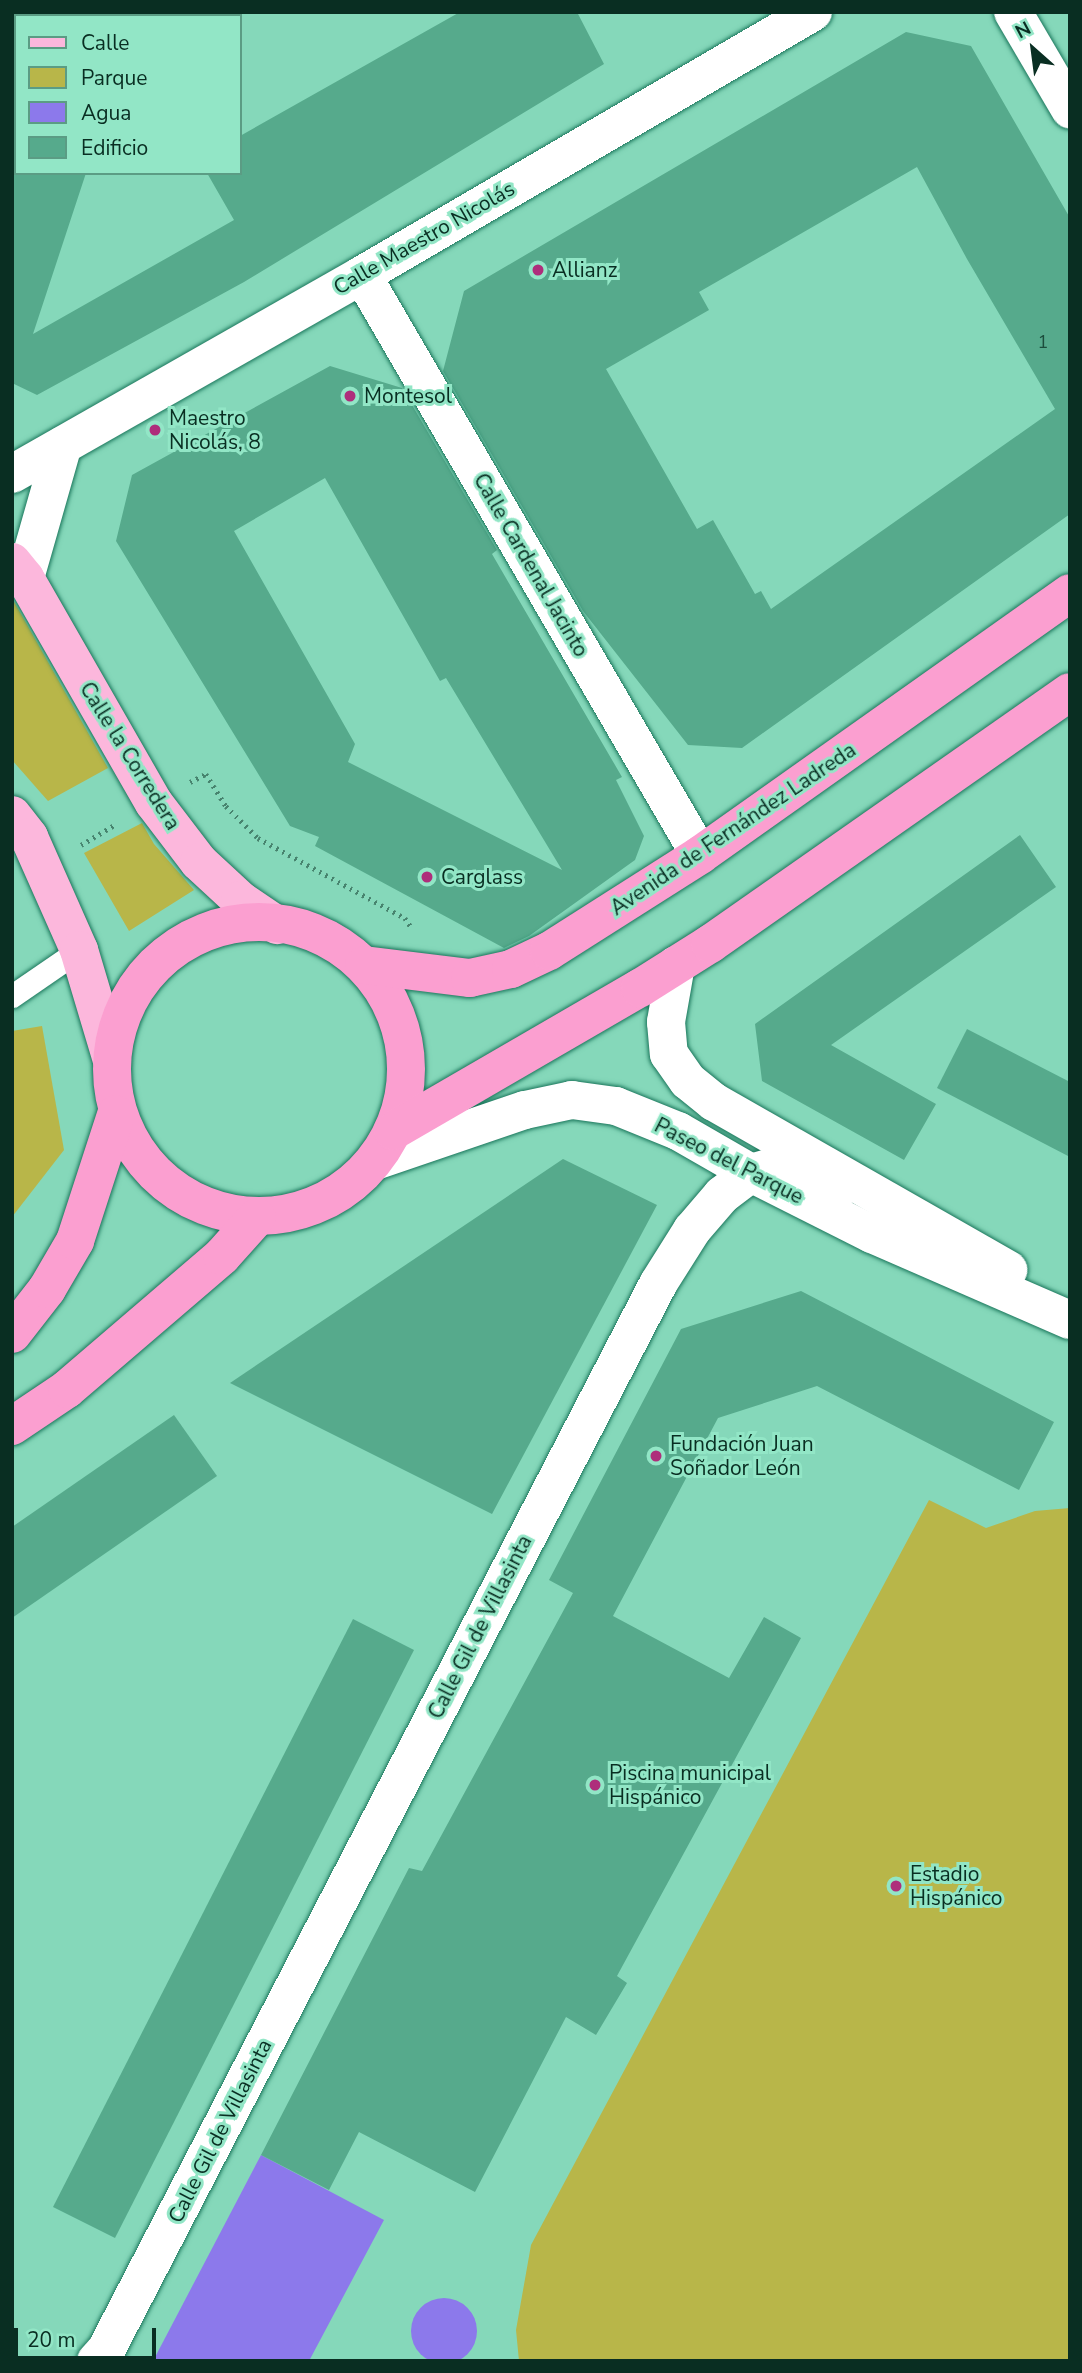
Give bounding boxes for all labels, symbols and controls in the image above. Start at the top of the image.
legend [14,14,242,175]
north arrow [998,14,1068,84]
text: N [1011,16,1036,45]
text: Calle [81,29,129,57]
text: Parque [81,64,148,92]
text: Agua [81,99,131,127]
text: Edificio [81,134,148,162]
street label: Calle Maestro Nicolás [329,176,519,300]
place label: Allianz [552,257,617,283]
marker: Allianz [530,262,546,278]
house number: 1 [1038,331,1048,353]
place label: Montesol [364,383,452,409]
marker: Montesol [342,388,358,404]
place label: Maestro Nicolás, 8 [169,405,261,455]
marker: Maestro Nicolás, 8 [147,422,163,438]
street label: Calle Cardenal Jacinto [468,469,594,661]
street label: Calle la Corredera [74,677,186,835]
street label: Avenida de Fernández Ladreda [605,737,861,921]
place label: Carglass [441,864,523,890]
marker: Carglass [419,869,435,885]
street label: Paseo del Parque [650,1113,808,1209]
place label: Fundación Juan Soñador León [670,1431,814,1481]
marker: Fundación Juan Soñador León [648,1448,664,1464]
street label: Calle Gil de Villasinta [423,1531,537,1723]
place label: Piscina municipal Hispánico [609,1760,771,1810]
marker: Piscina municipal Hispánico [587,1777,603,1793]
place label: Estadio Hispánico [910,1861,1002,1911]
marker: Estadio Hispánico [888,1878,904,1894]
street label: Calle Gil de Villasinta [163,2035,277,2227]
scale bar [18,2314,159,2358]
text: 20 m [27,2326,76,2354]

